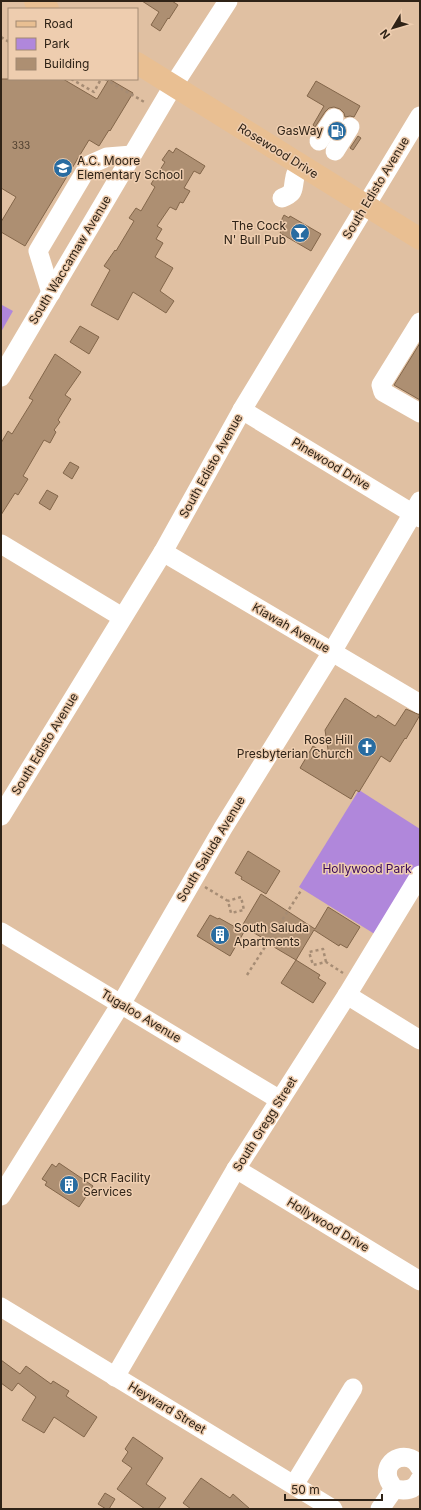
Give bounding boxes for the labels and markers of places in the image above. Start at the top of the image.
fuel station icon: GasWay [326,120,348,142]
place label: GasWay [277,123,323,138]
place label: A.C. Moore Elementary School [77,153,183,182]
school or university icon: A.C. Moore Elementary School [52,157,74,179]
place label: The Cock N' Bull Pub [224,218,286,247]
bar icon: The Cock N' Bull Pub [289,222,311,244]
place label: Rose Hill Presbyterian Church [237,732,353,761]
church icon: Rose Hill Presbyterian Church [356,736,378,758]
place label: South Saluda Apartments [234,920,309,949]
building icon: South Saluda Apartments [209,924,231,946]
place label: PCR Facility Services [83,1170,151,1199]
building icon: PCR Facility Services [58,1174,80,1196]

